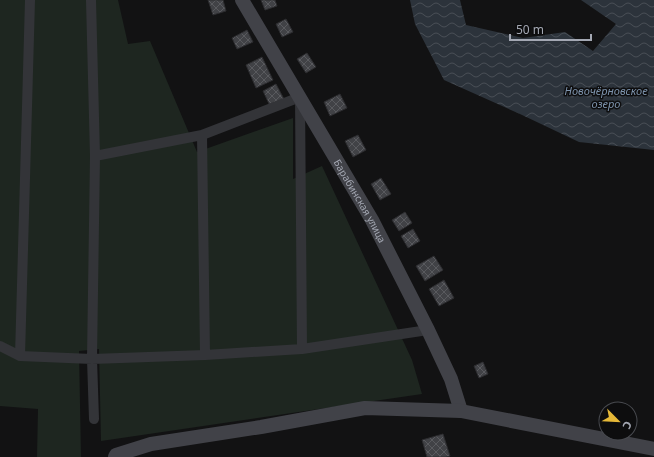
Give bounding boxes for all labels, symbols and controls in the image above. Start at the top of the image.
scale bar [510,16,591,42]
text: 50 m [516,21,544,38]
water label: Новочёрновское озеро [564,83,648,111]
street label: Барабинская улица [331,157,389,245]
north arrow [598,401,638,441]
text: С [619,419,636,432]

